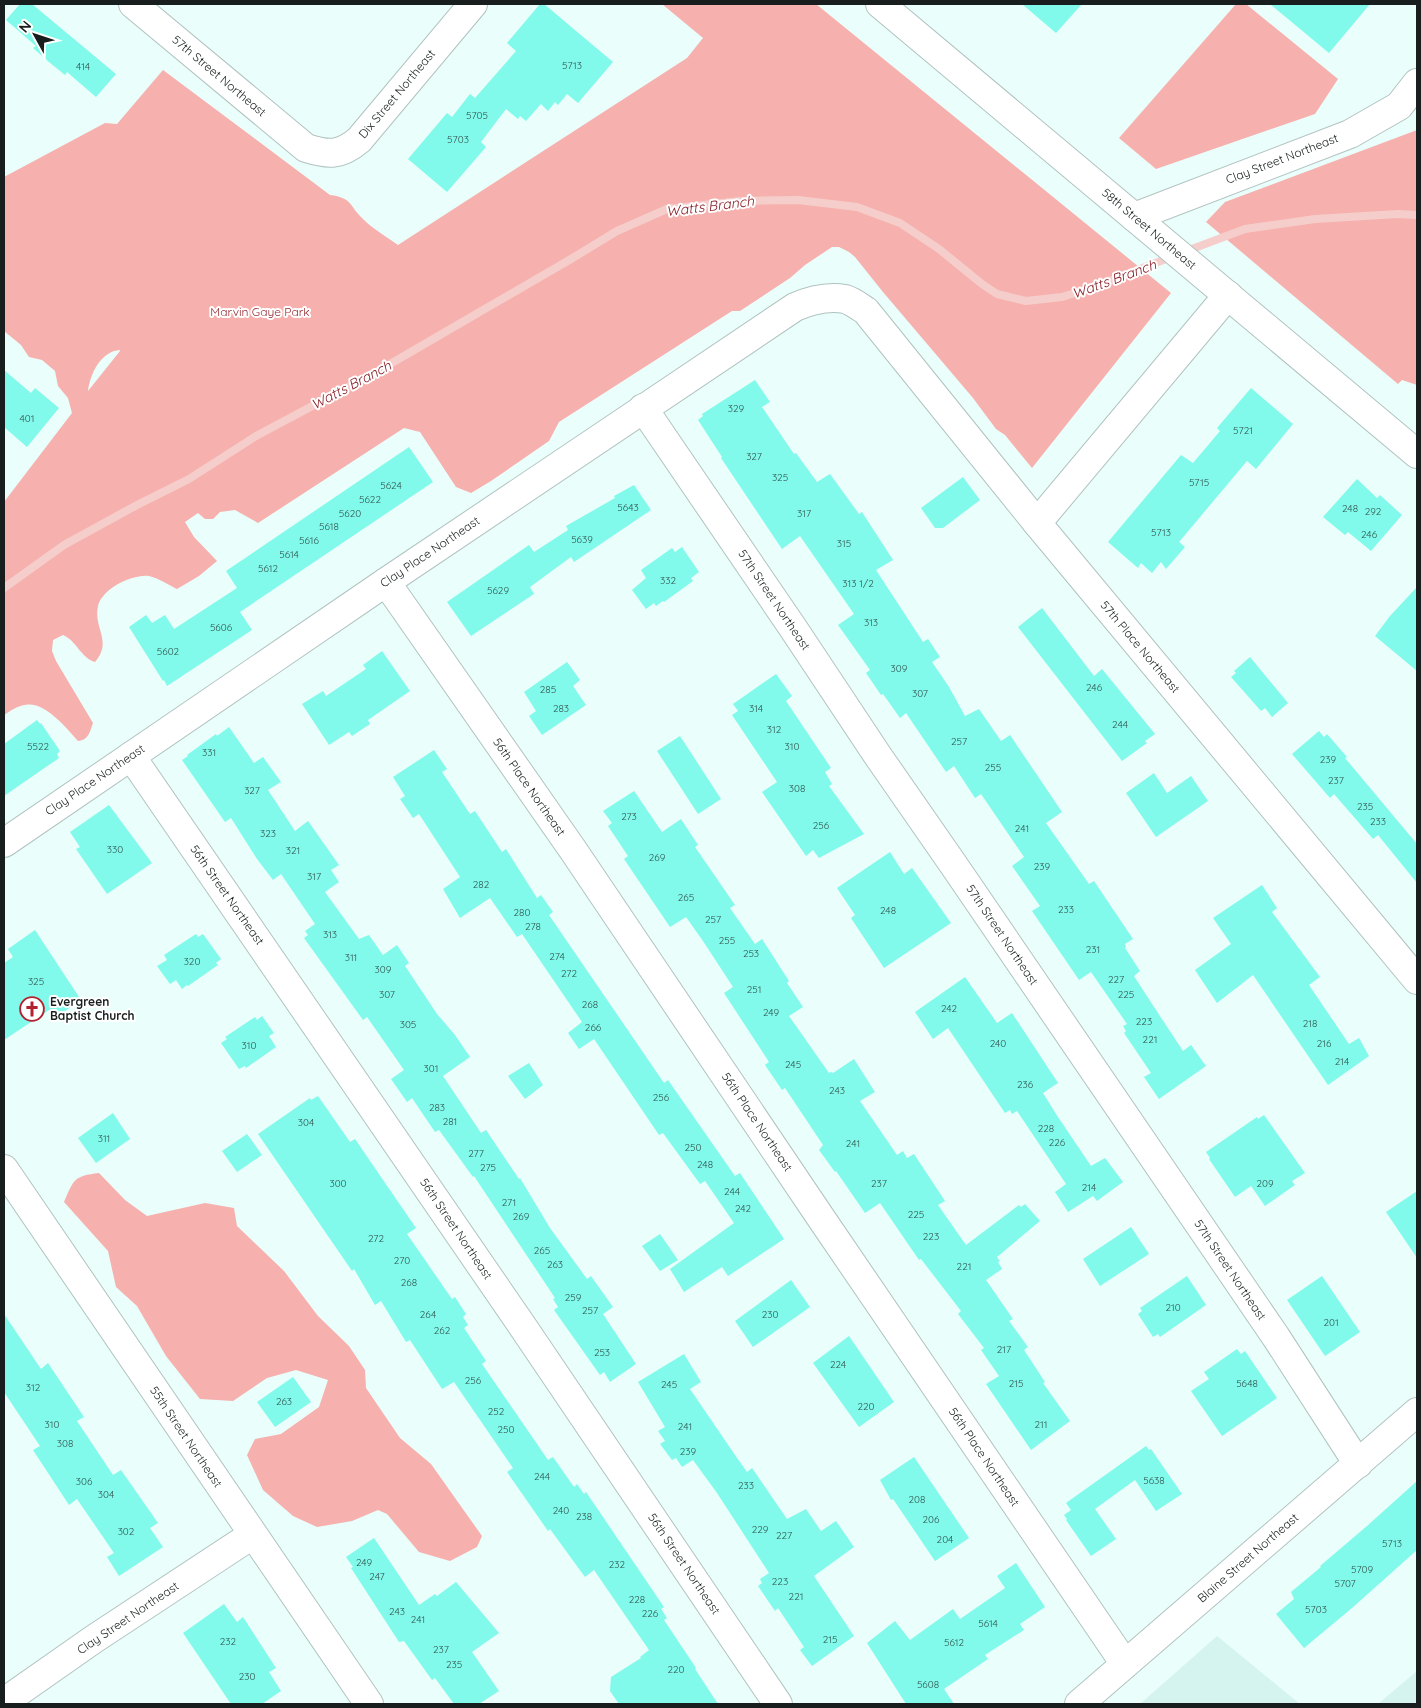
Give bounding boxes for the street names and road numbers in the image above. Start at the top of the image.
street label: 57th Street Northeast [169,32,269,119]
street label: Dix Street Northeast [355,46,438,141]
street label: Clay Street Northeast [1223,130,1340,187]
street label: 58th Street Northeast [1099,185,1200,272]
street label: Clay Place Northeast [377,513,482,590]
street label: 57th Street Northeast [735,547,814,653]
street label: 57th Place Northeast [1097,598,1183,696]
street label: 56th Place Northeast [490,735,569,838]
street label: Clay Place Northeast [42,741,147,818]
street label: 56th Street Northeast [187,842,268,948]
street label: 57th Street Northeast [963,882,1042,988]
street label: 56th Place Northeast [719,1069,796,1174]
street label: 56th Street Northeast [417,1175,496,1282]
street label: 57th Street Northeast [1191,1217,1270,1323]
street label: 55th Street Northeast [147,1383,226,1490]
street label: 56th Place Northeast [946,1404,1023,1509]
street label: 56th Street Northeast [645,1510,724,1617]
street label: Blaine Street Northeast [1194,1510,1301,1606]
street label: Clay Street Northeast [74,1578,181,1657]

